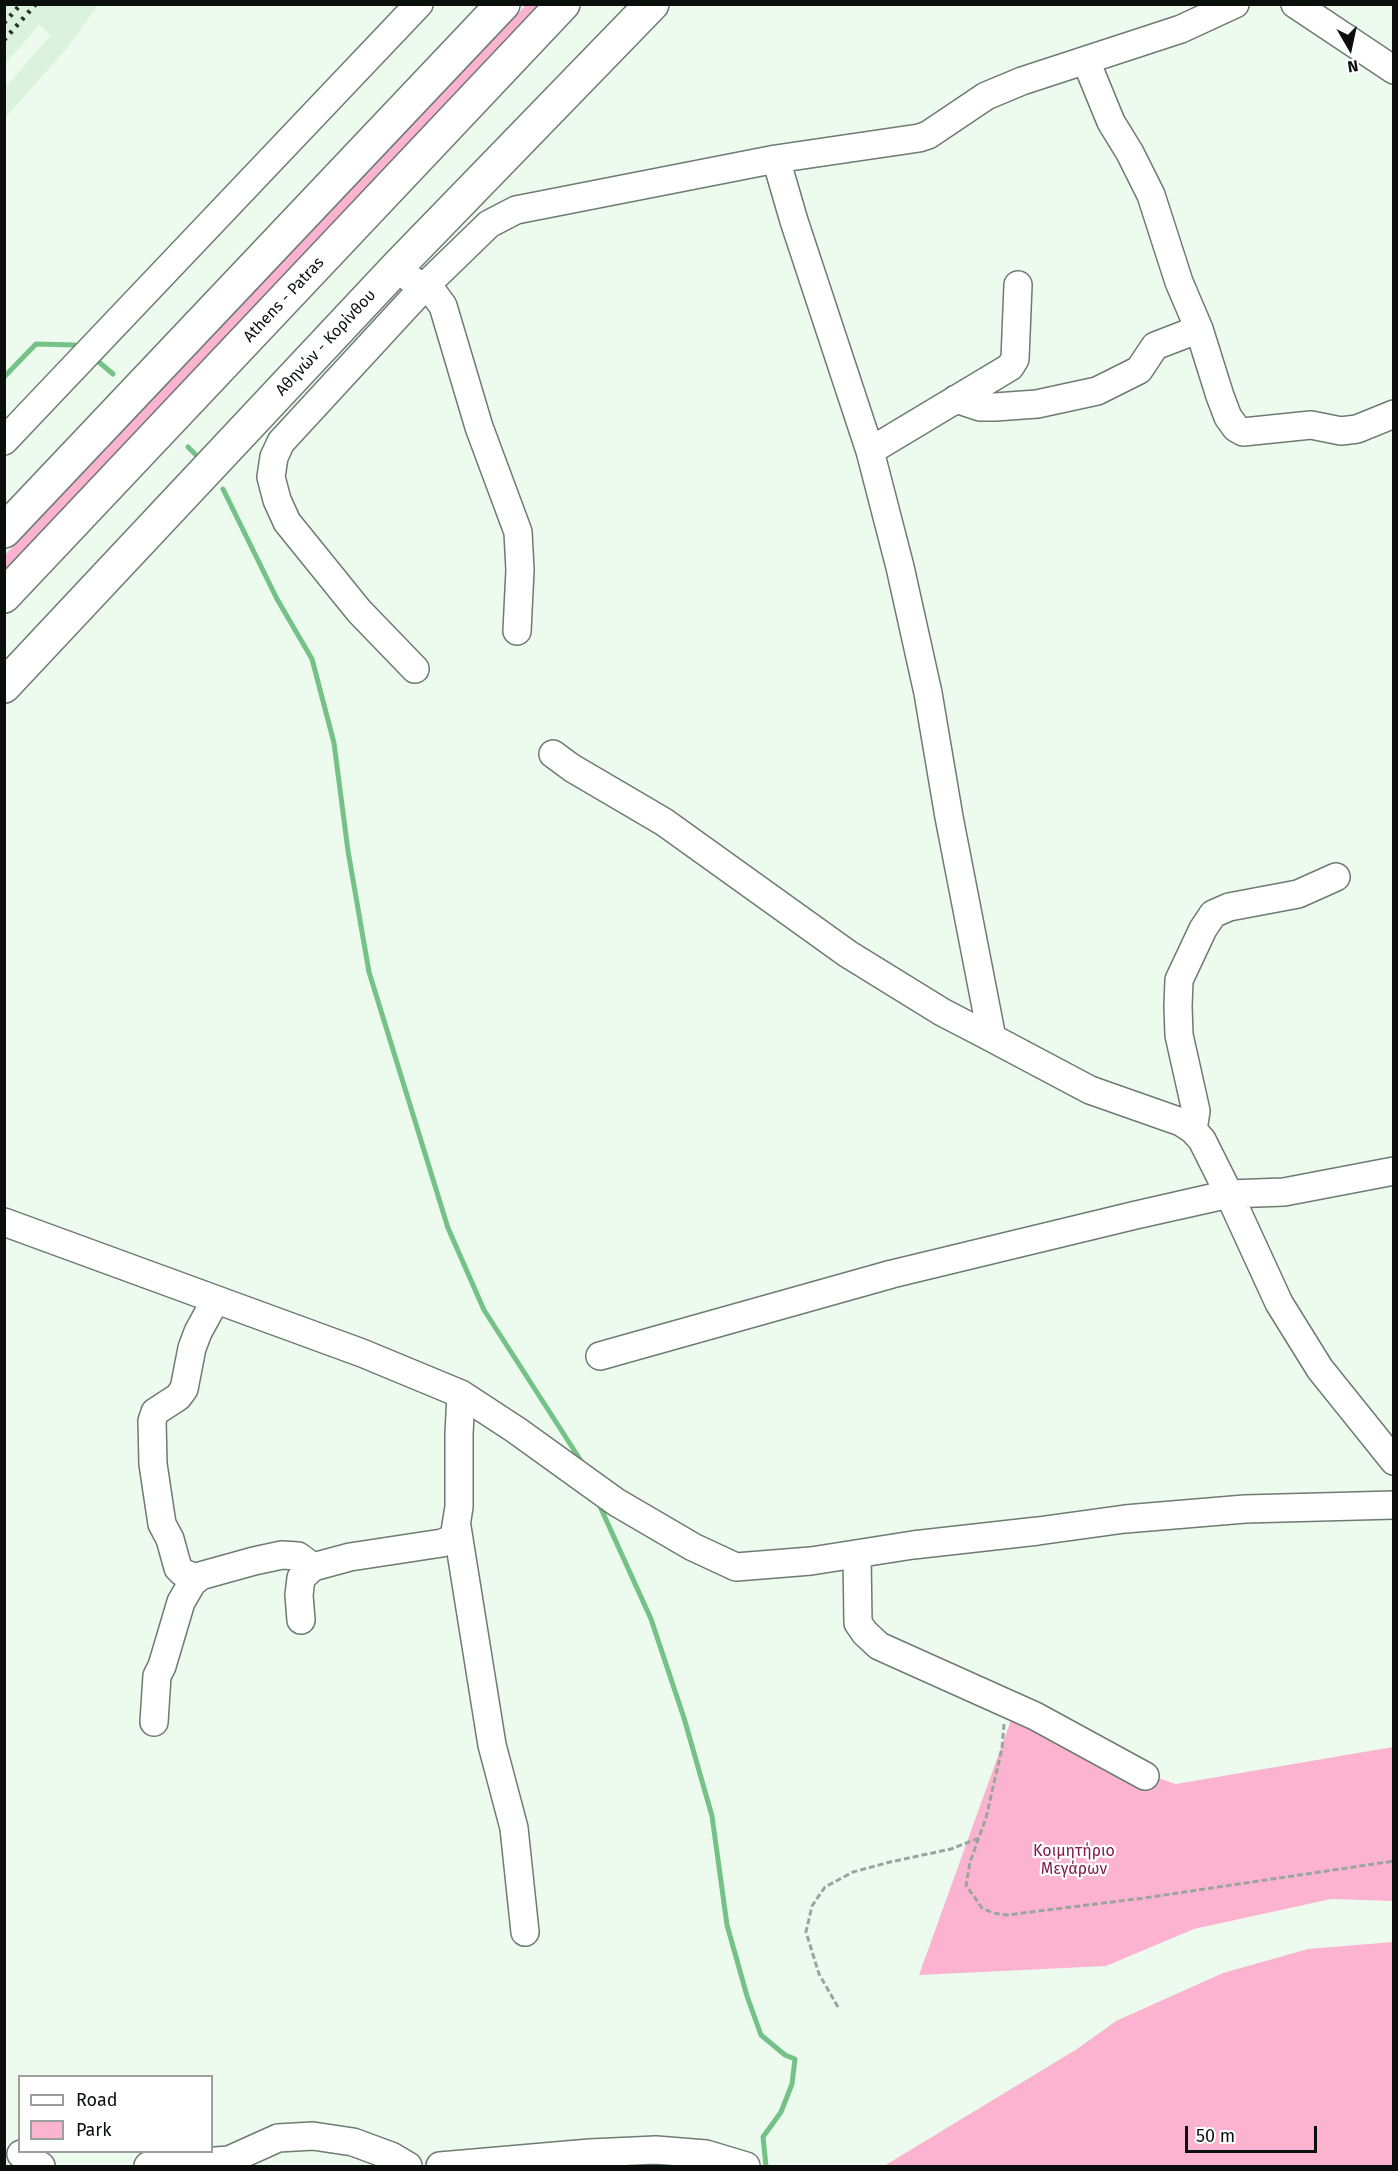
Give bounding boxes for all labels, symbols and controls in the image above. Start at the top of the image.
north arrow [1320,18,1380,78]
text: N [1346,56,1360,76]
street label: Athens - Patras [240,253,328,347]
street label: Αθηνών - Κορίνθου [272,286,380,400]
park label: Κοιμητήριο Μεγάρων [1033,1842,1115,1880]
legend [18,2075,213,2153]
text: Road [76,2089,118,2111]
scale bar [1188,2114,1320,2152]
text: Park [76,2119,111,2141]
text: 50 m [1196,2125,1235,2147]

